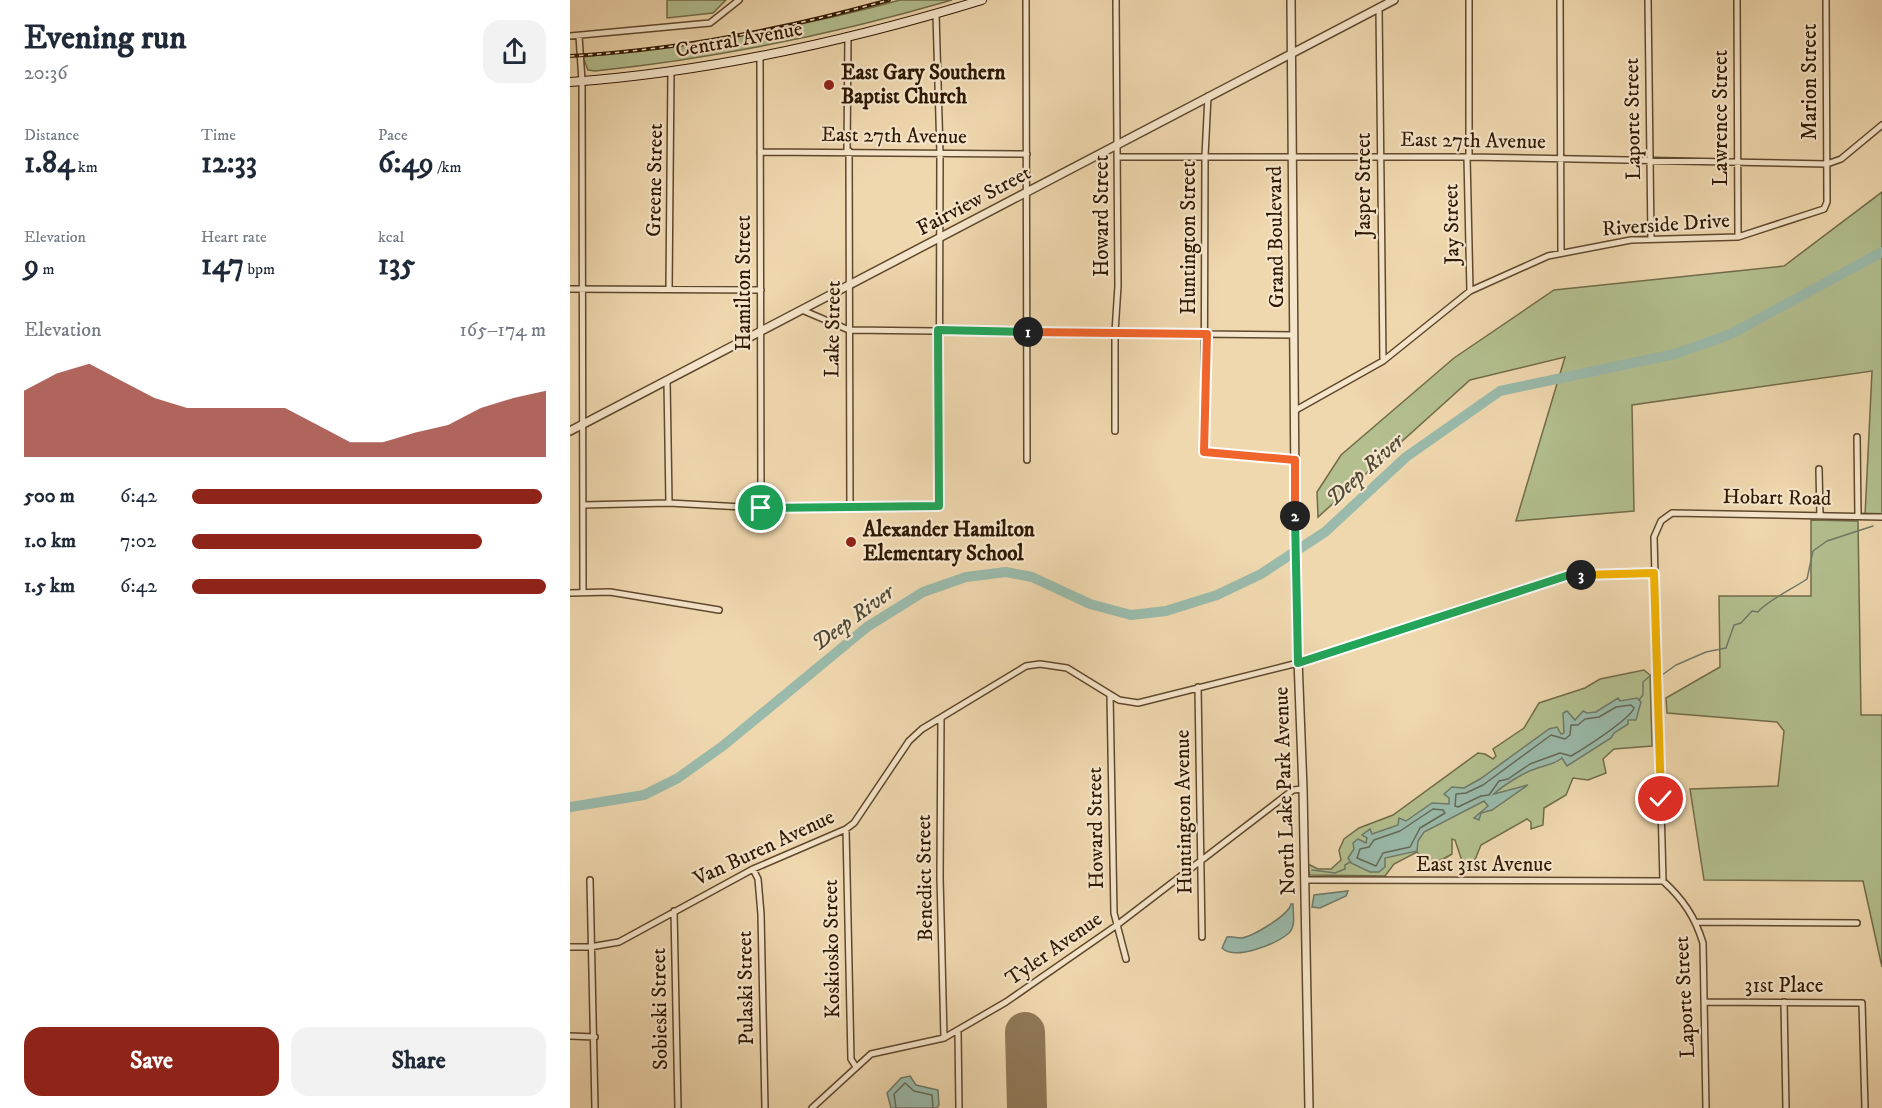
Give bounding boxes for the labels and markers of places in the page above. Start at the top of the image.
place label: East Gary Southern Baptist Church [841,60,1006,110]
marker: East Gary Southern Baptist Church [822,78,836,92]
pin: 1 [1013,317,1043,347]
pin [735,482,786,533]
pin: 2 [1280,501,1310,531]
place label: Alexander Hamilton Elementary School [862,517,1036,567]
marker: Alexander Hamilton Elementary School [844,535,858,549]
pin: 3 [1566,560,1596,590]
pin [1635,773,1686,824]

